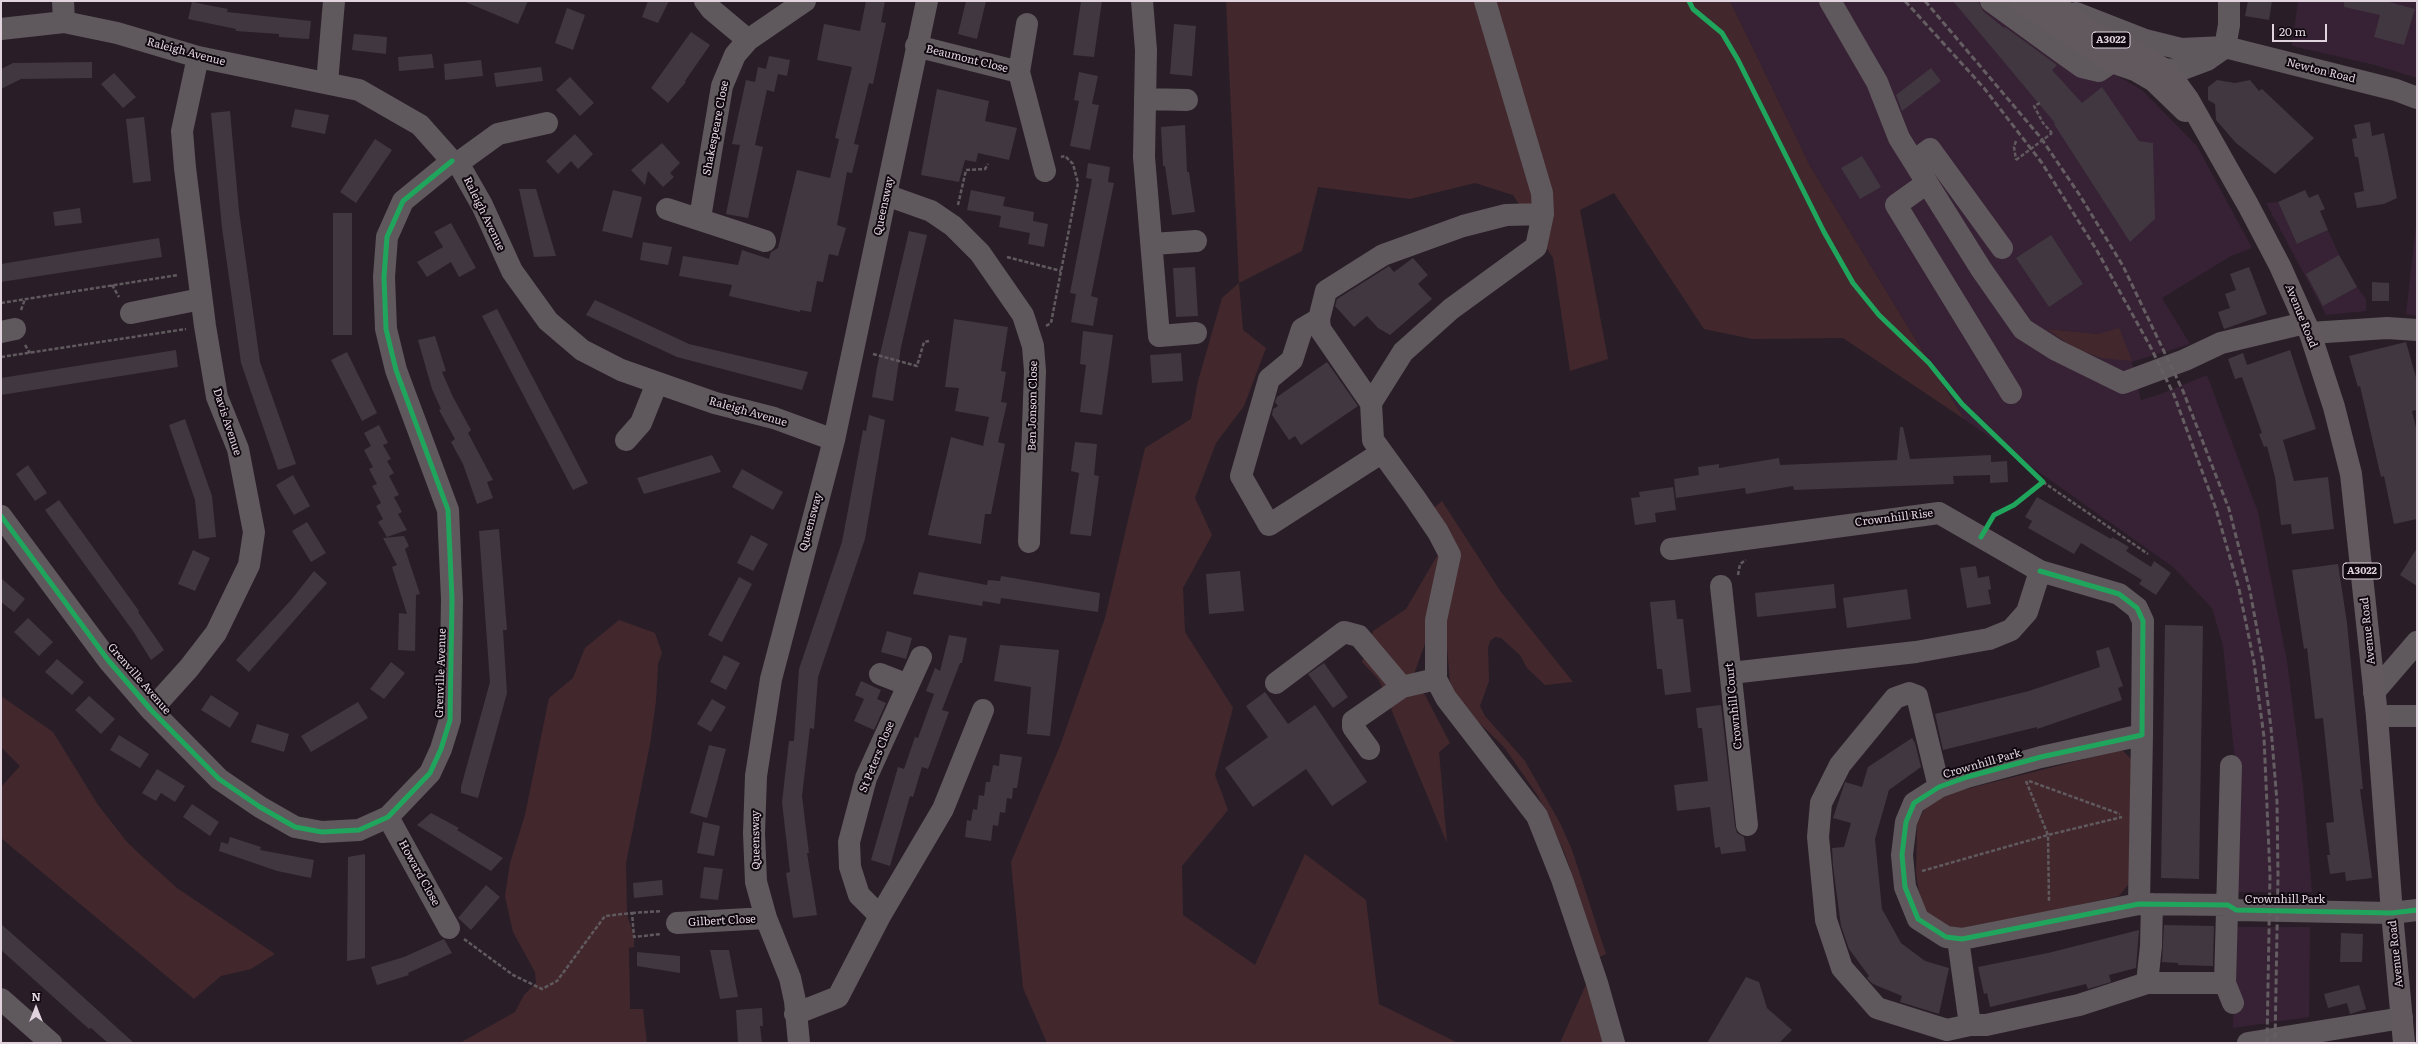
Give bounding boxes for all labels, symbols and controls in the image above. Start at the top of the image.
scale bar [2274,16,2329,42]
text: 20 m [2279,22,2306,40]
road number: A3022 [2092,32,2130,48]
street label: Raleigh Avenue [145,35,227,69]
street label: Beaumont Close [925,42,1009,76]
street label: Newton Road [2285,56,2357,86]
street label: Shakespeare Close [700,79,732,177]
street label: Raleigh Avenue [460,175,508,253]
street label: Queensway [871,175,897,237]
street label: Avenue Road [2282,282,2320,350]
street label: Ben Jonson Close [1026,361,1040,451]
street label: Davis Avenue [210,387,244,457]
street label: Raleigh Avenue [707,395,789,429]
street label: Queensway [797,491,825,553]
street label: Crownhill Rise [1854,507,1934,529]
road number: A3022 [2343,563,2381,579]
street label: Avenue Road [2358,597,2378,665]
street label: Grenville Avenue [433,628,449,718]
street label: Grenville Avenue [105,641,173,717]
street label: Crownhill Court [1723,662,1745,750]
street label: St Peters Close [857,719,897,795]
street label: Crownhill Park [1941,747,2023,781]
street label: Queensway [749,810,763,870]
street label: Howard Close [396,838,442,908]
street label: Crownhill Park [2245,893,2325,907]
street label: Gilbert Close [688,913,756,929]
street label: Avenue Road [2386,920,2406,988]
north arrow [16,988,56,1028]
text: N [31,988,41,1004]

